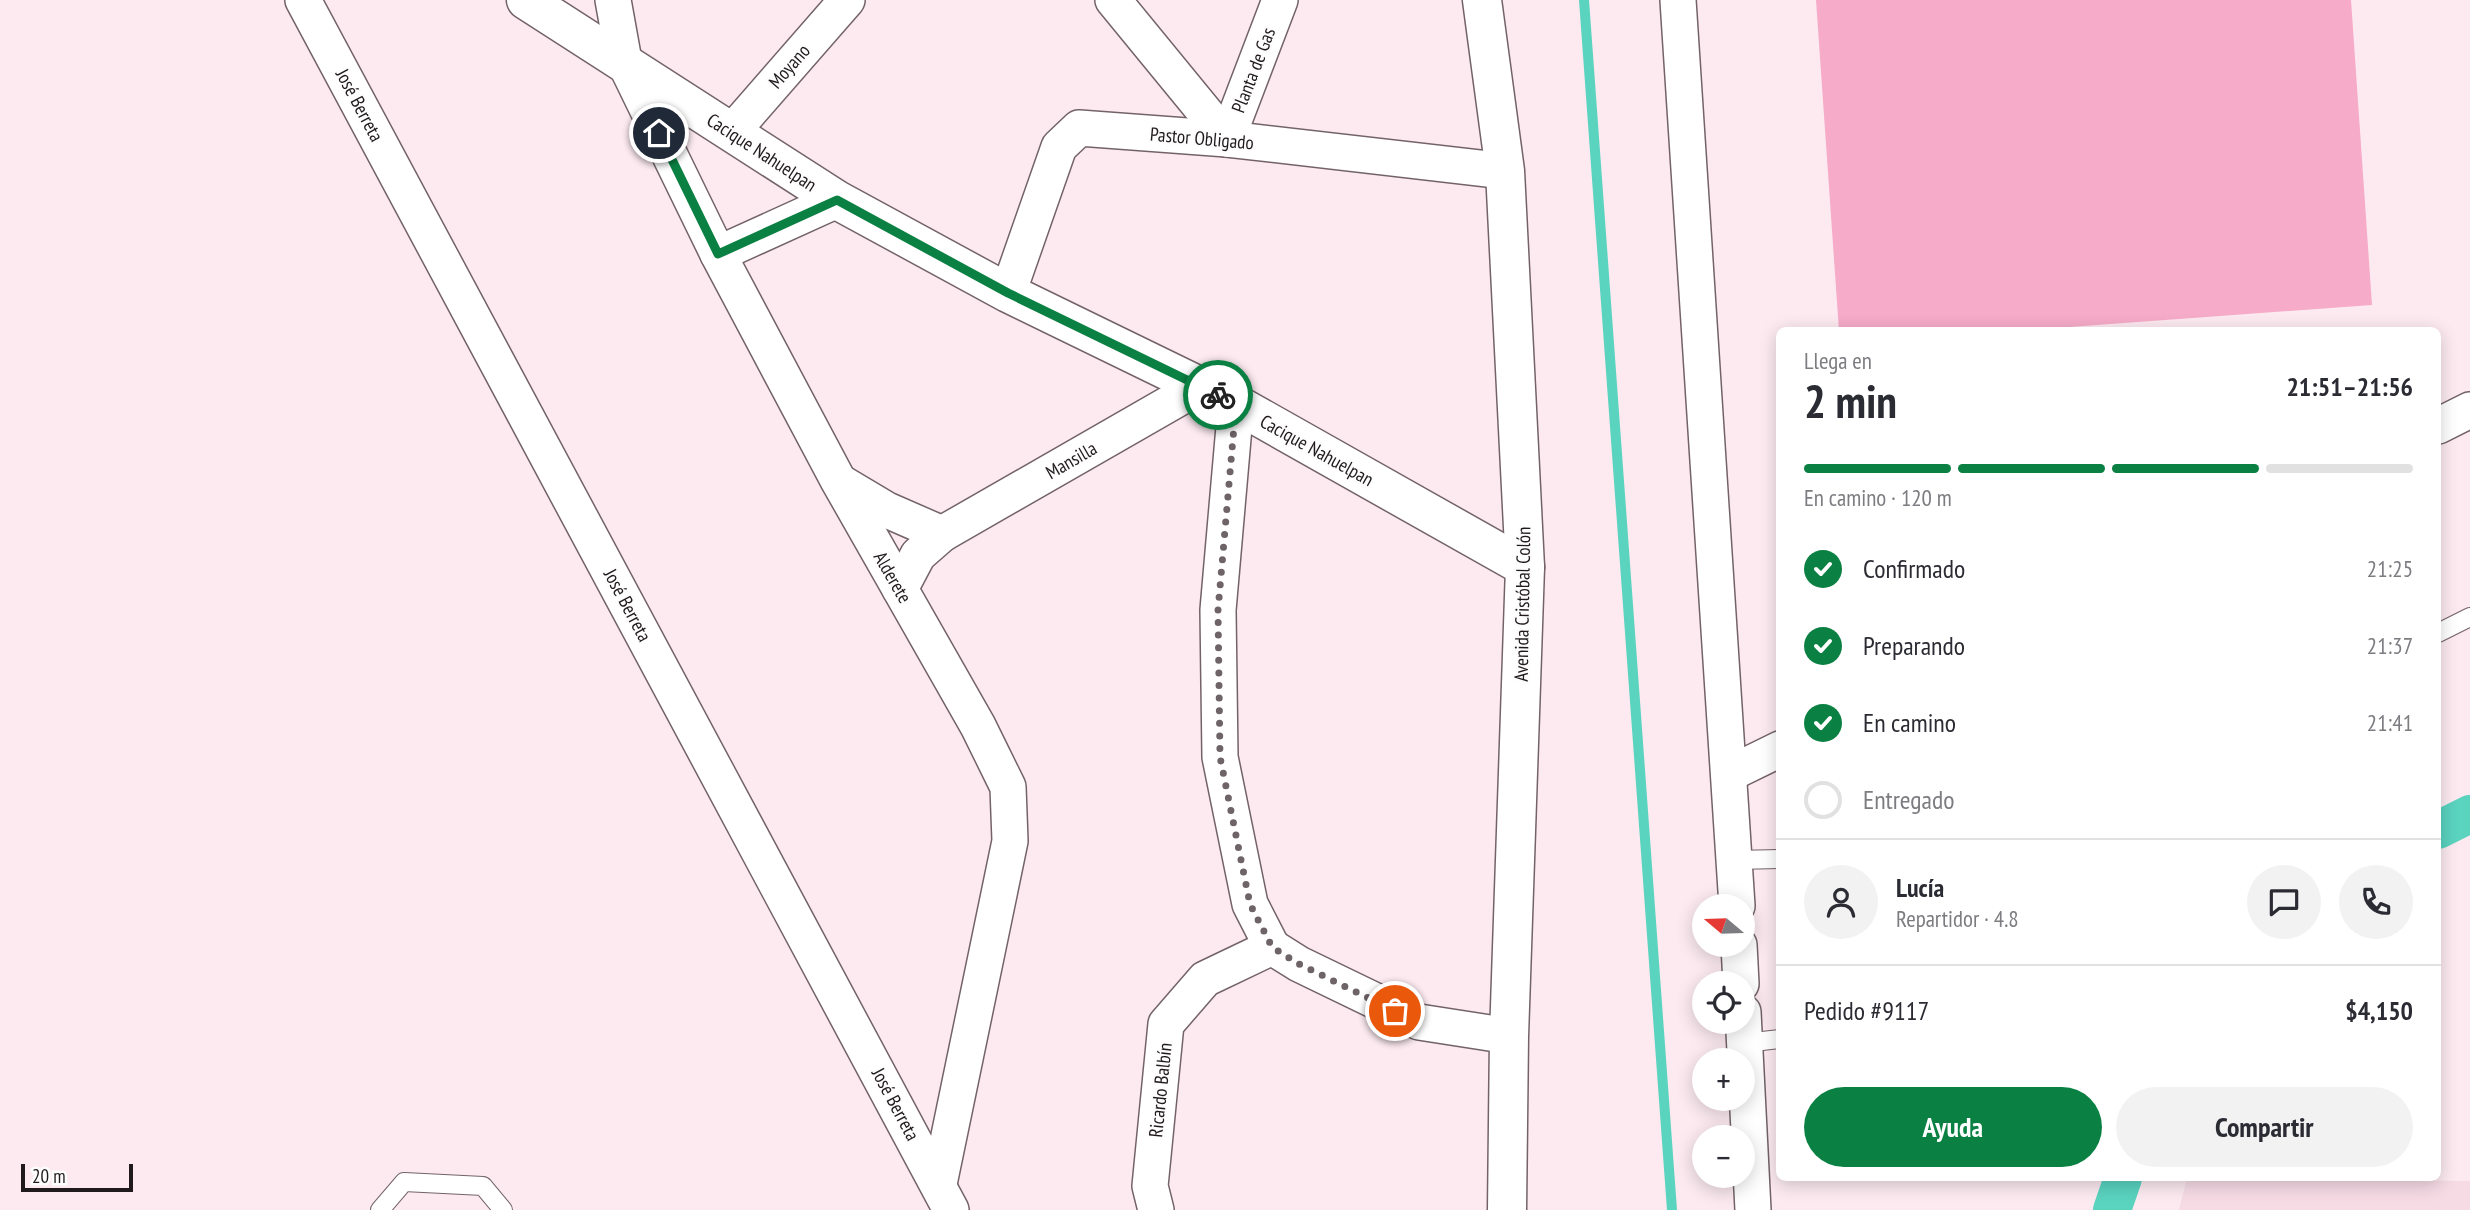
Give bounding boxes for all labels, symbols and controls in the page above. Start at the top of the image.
street label: Planta de Gas [1226,24,1280,116]
street label: Moyano [763,39,815,93]
street label: José Berreta [330,64,389,145]
pin [629,103,689,163]
street label: Cacique Nahuelpan [703,108,821,196]
icon: home [640,114,678,152]
street label: Pastor Obligado [1149,122,1255,154]
text: Llega en [1804,346,1872,375]
courier [1183,360,1253,430]
text: 21:51–21:56 [2286,370,2413,403]
text: 2 min [1804,371,1897,431]
icon: bike [1199,376,1237,414]
street label: Cacique Nahuelpan [1256,409,1378,491]
street label: Mansilla [1041,436,1101,484]
text: En camino · 120 m [1804,483,1952,512]
street label: Avenida Cristóbal Colón [1509,526,1535,682]
street label: Alderete [869,547,917,607]
icon: check [1804,550,1842,588]
text: Confirmado [1863,552,1965,585]
text: 21:25 [2367,554,2413,583]
street label: José Berreta [598,564,657,645]
icon: check [1804,627,1842,665]
text: Preparando [1863,629,1965,662]
text: 21:37 [2367,631,2413,660]
icon: check [1804,704,1842,742]
text: En camino [1863,706,1956,739]
text: 21:41 [2367,708,2413,737]
text: Entregado [1863,783,1955,816]
button: person [1804,865,1878,939]
button: chat [2247,865,2321,939]
button: phone [2339,865,2413,939]
text: Lucía [1896,871,1944,904]
north arrow [1692,894,1755,957]
map controls [1692,894,1755,1188]
text: Repartidor · 4.8 [1896,904,2019,933]
button: locate [1692,971,1755,1034]
pin [1365,981,1425,1041]
icon: bag [1376,992,1414,1030]
text: Pedido #9117 [1804,994,1929,1027]
text: $4,150 [2345,994,2413,1027]
street label: Ricardo Balbín [1143,1042,1177,1138]
button: + [1692,1048,1755,1111]
street label: José Berreta [866,1063,925,1144]
button: Ayuda [1804,1087,2102,1167]
button: Compartir [2116,1087,2413,1167]
button: − [1692,1125,1755,1188]
scale bar [21,1161,133,1193]
text: 20 m [32,1164,66,1188]

